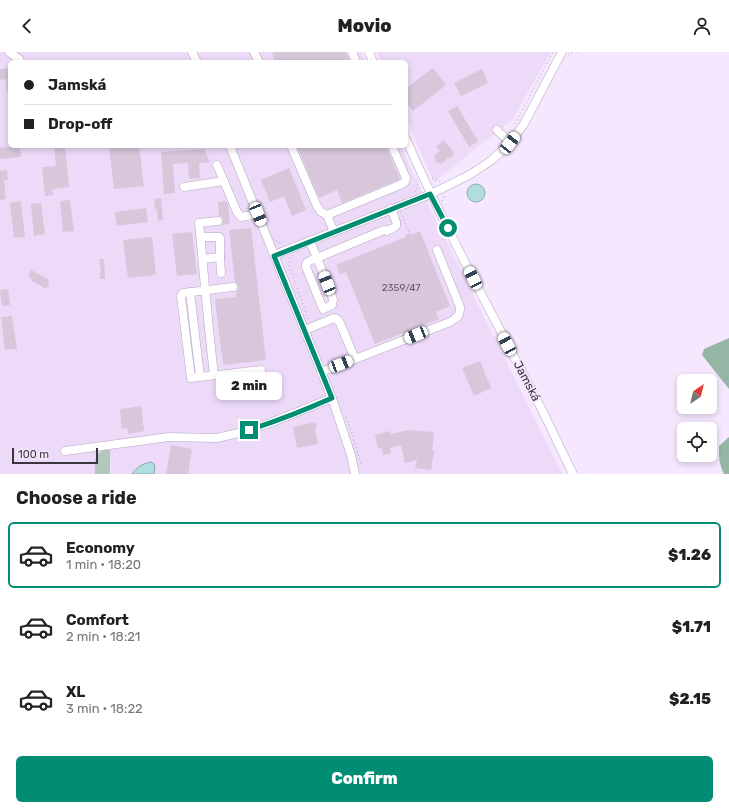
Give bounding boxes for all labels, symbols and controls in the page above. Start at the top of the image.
icon: back [16,15,38,37]
text: Movio [338,15,391,37]
icon: person [691,15,713,37]
text: Jamská [48,76,106,94]
text: Drop-off [48,115,112,133]
car [498,130,522,156]
car [248,201,268,227]
route start [439,219,457,237]
car [462,265,484,291]
car [317,270,337,296]
house number: 2359/47 [382,282,420,294]
car [403,325,429,345]
car [496,331,518,357]
car [328,354,354,374]
street label: Jamská [511,358,543,404]
callout: 2 min [216,372,282,400]
north arrow [677,374,717,414]
map controls [677,374,717,462]
text: 2 min [231,378,267,393]
route end [240,421,258,439]
button: locate [677,422,717,462]
scale bar [12,446,98,465]
text: 100 m [18,448,49,461]
text: Choose a ride [16,487,137,509]
icon: car [18,537,54,573]
text: Economy [66,539,135,557]
text: $1.26 [668,546,711,564]
text: 1 min · 18:20 [66,557,141,572]
icon: car [18,609,54,645]
text: Comfort [66,611,129,629]
text: $1.71 [672,618,711,636]
text: 2 min · 18:21 [66,629,140,644]
icon: car [18,681,54,717]
text: XL [66,683,85,701]
text: $2.15 [669,690,711,708]
text: 3 min · 18:22 [66,701,143,716]
button: Confirm [16,756,713,802]

